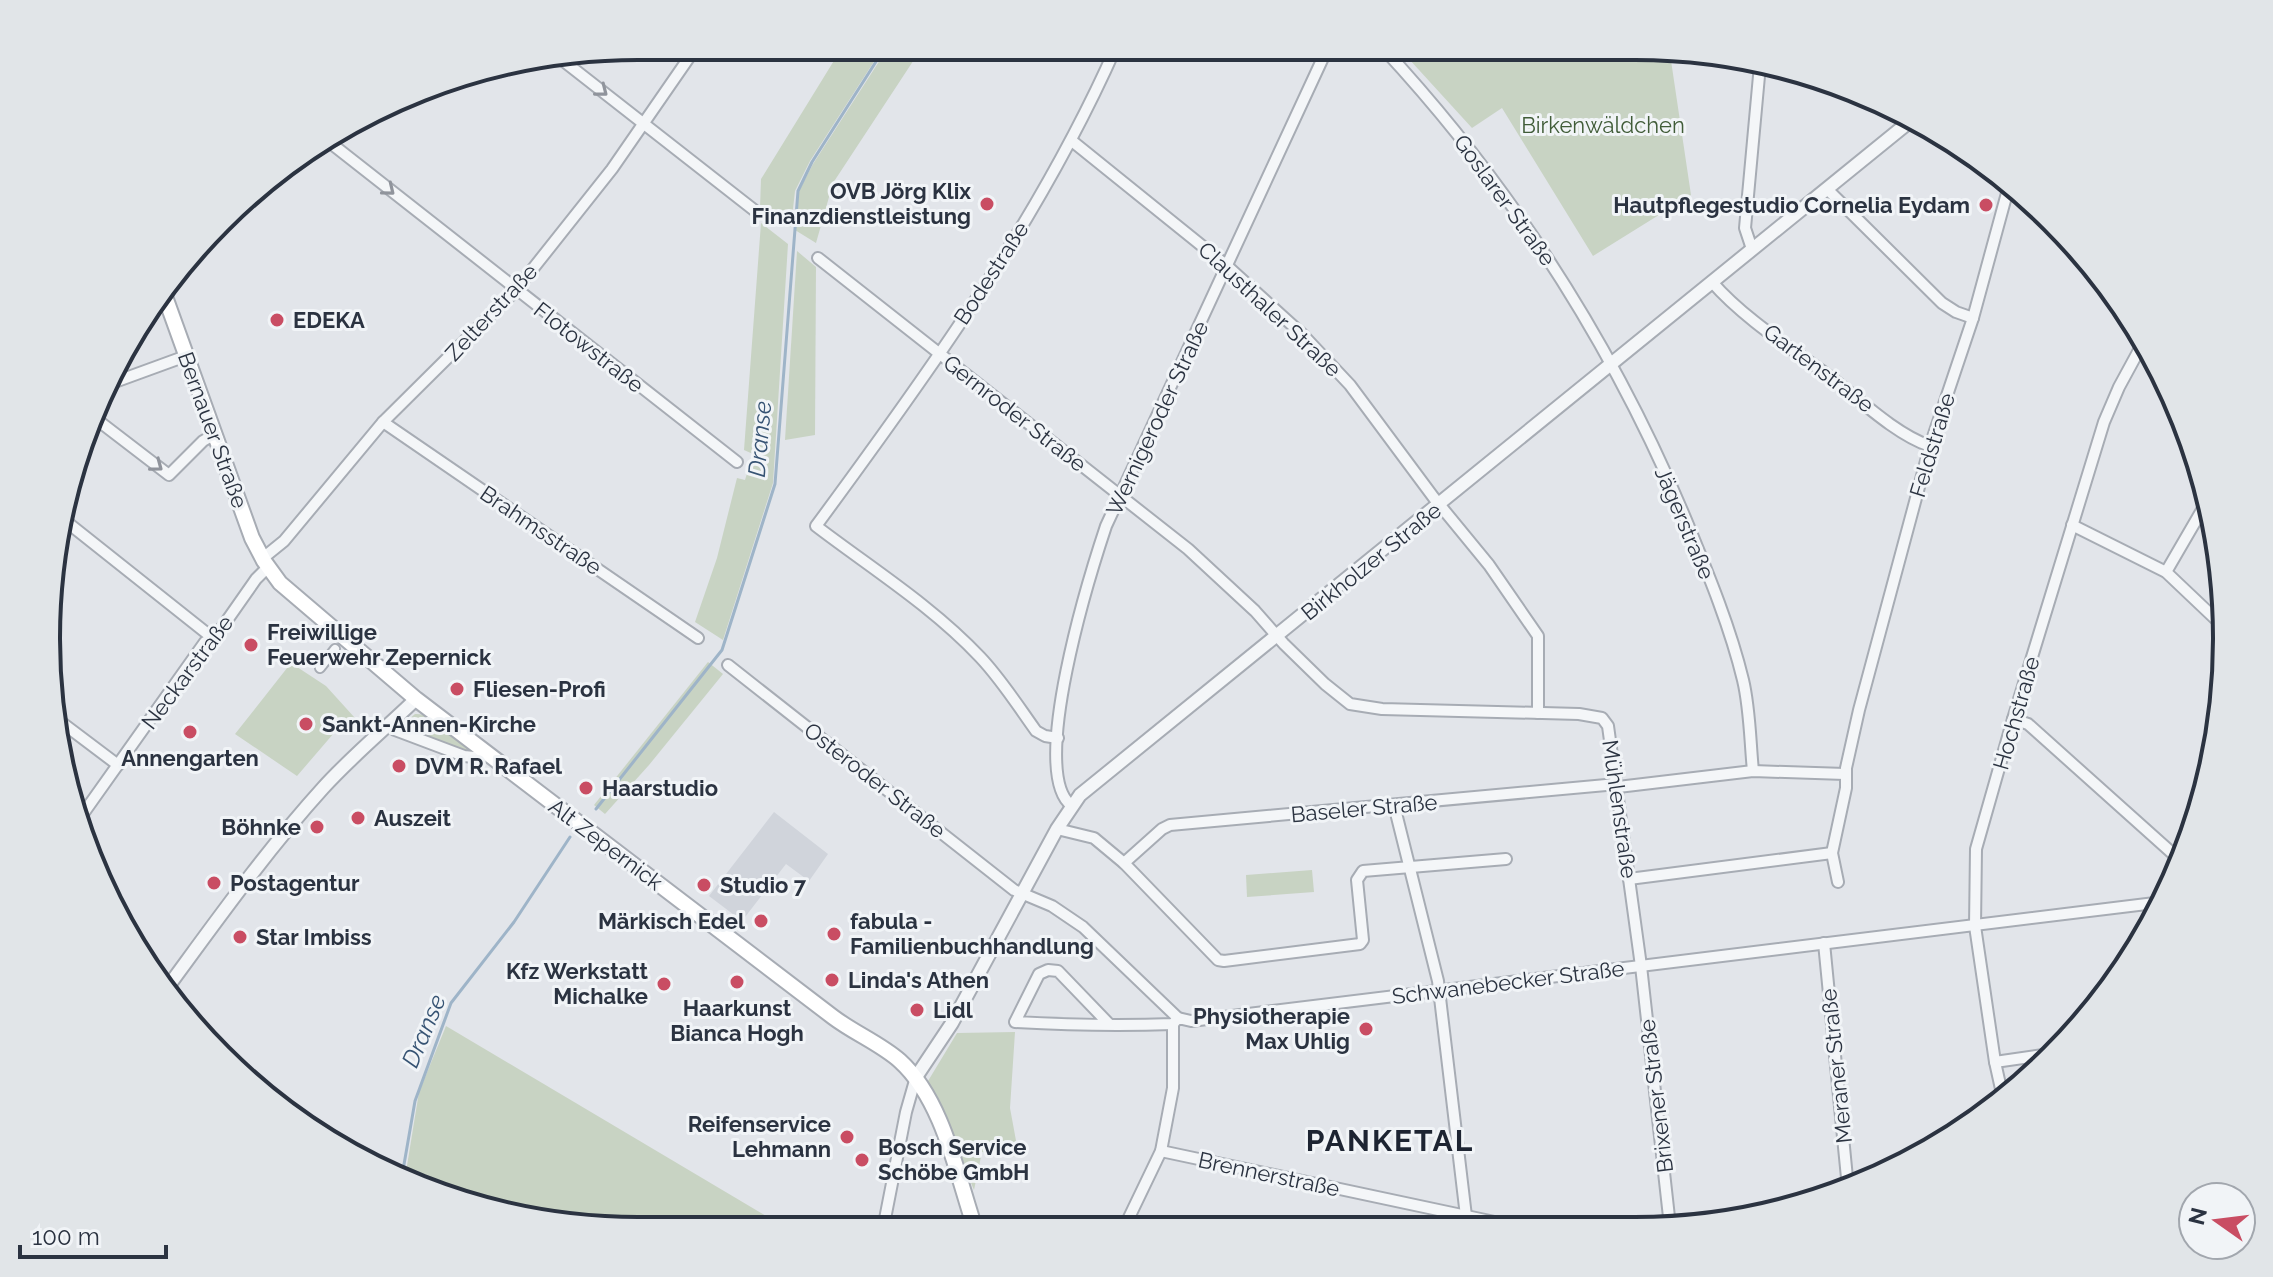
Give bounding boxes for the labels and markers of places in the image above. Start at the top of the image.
place label: OVB Jörg Klix Finanzdienstleistung [752,178,971,229]
place label: Hautpflegestudio Cornelia Eydam [1613,192,1970,218]
marker: OVB Jörg Klix Finanzdienstleistung [978,195,996,213]
marker: Hautpflegestudio Cornelia Eydam [1977,196,1995,214]
place label: EDEKA [293,307,365,333]
marker: EDEKA [268,311,286,329]
place label: Freiwillige Feuerwehr Zepernick [267,619,492,670]
marker: Freiwillige Feuerwehr Zepernick [242,636,260,654]
place label: Fliesen-Profi [473,676,606,702]
marker: Fliesen-Profi [448,680,466,698]
place label: Sankt-Annen-Kirche [322,711,536,737]
marker: Sankt-Annen-Kirche [297,715,315,733]
marker: Annengarten [181,723,199,741]
place label: Annengarten [121,745,259,771]
place label: DVM R. Rafael [415,753,563,779]
marker: DVM R. Rafael [390,757,408,775]
place label: Haarstudio [602,775,718,801]
marker: Haarstudio [577,779,595,797]
place label: Auszeit [374,805,451,831]
marker: Auszeit [349,809,367,827]
place label: Böhnke [221,814,301,840]
marker: Böhnke [308,818,326,836]
place label: Postagentur [230,870,360,896]
place label: Studio 7 [720,872,807,898]
marker: Postagentur [205,874,223,892]
marker: Studio 7 [695,876,713,894]
place label: Märkisch Edel [598,908,746,934]
place label: fabula - Familienbuchhandlung [850,908,1094,959]
marker: Märkisch Edel [752,912,770,930]
place label: Star Imbiss [256,924,372,950]
marker: fabula - Familienbuchhandlung [825,925,843,943]
marker: Star Imbiss [231,928,249,946]
place label: Kfz Werkstatt Michalke [506,958,649,1009]
place label: Linda's Athen [848,967,989,993]
marker: Linda's Athen [823,971,841,989]
marker: Haarkunst Bianca Hogh [728,973,746,991]
marker: Kfz Werkstatt Michalke [655,975,673,993]
place label: Haarkunst Bianca Hogh [670,995,804,1046]
place label: Lidl [933,997,974,1023]
marker: Lidl [908,1001,926,1019]
place label: Physiotherapie Max Uhlig [1193,1003,1350,1054]
marker: Physiotherapie Max Uhlig [1357,1020,1375,1038]
place label: Reifenservice Lehmann [688,1111,831,1162]
marker: Reifenservice Lehmann [838,1128,856,1146]
place label: Bosch Service Schöbe GmbH [878,1134,1030,1185]
marker: Bosch Service Schöbe GmbH [853,1151,871,1169]

